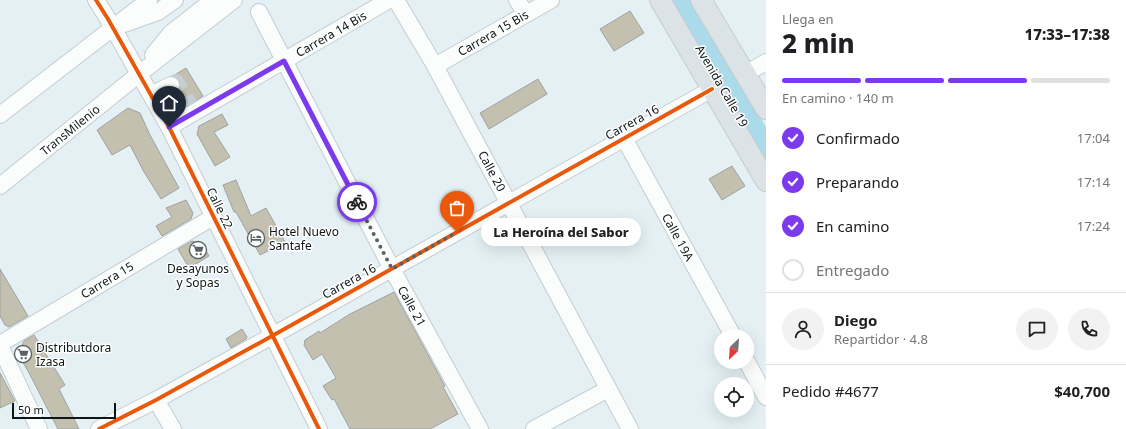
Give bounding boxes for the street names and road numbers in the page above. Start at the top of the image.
street label: Carrera 15 Bis [455,6,532,60]
street label: Carrera 14 Bis [293,7,370,61]
street label: Avenida Calle 19 [692,42,753,130]
street label: Carrera 16 [602,100,662,144]
street label: TransMilenio [37,101,103,159]
street label: Calle 20 [474,148,510,195]
street label: Calle 22 [203,184,237,232]
street label: Calle 19A [658,210,698,264]
street label: Carrera 15 [77,257,137,302]
street label: Carrera 16 [319,259,379,303]
street label: Calle 21 [394,283,430,329]

